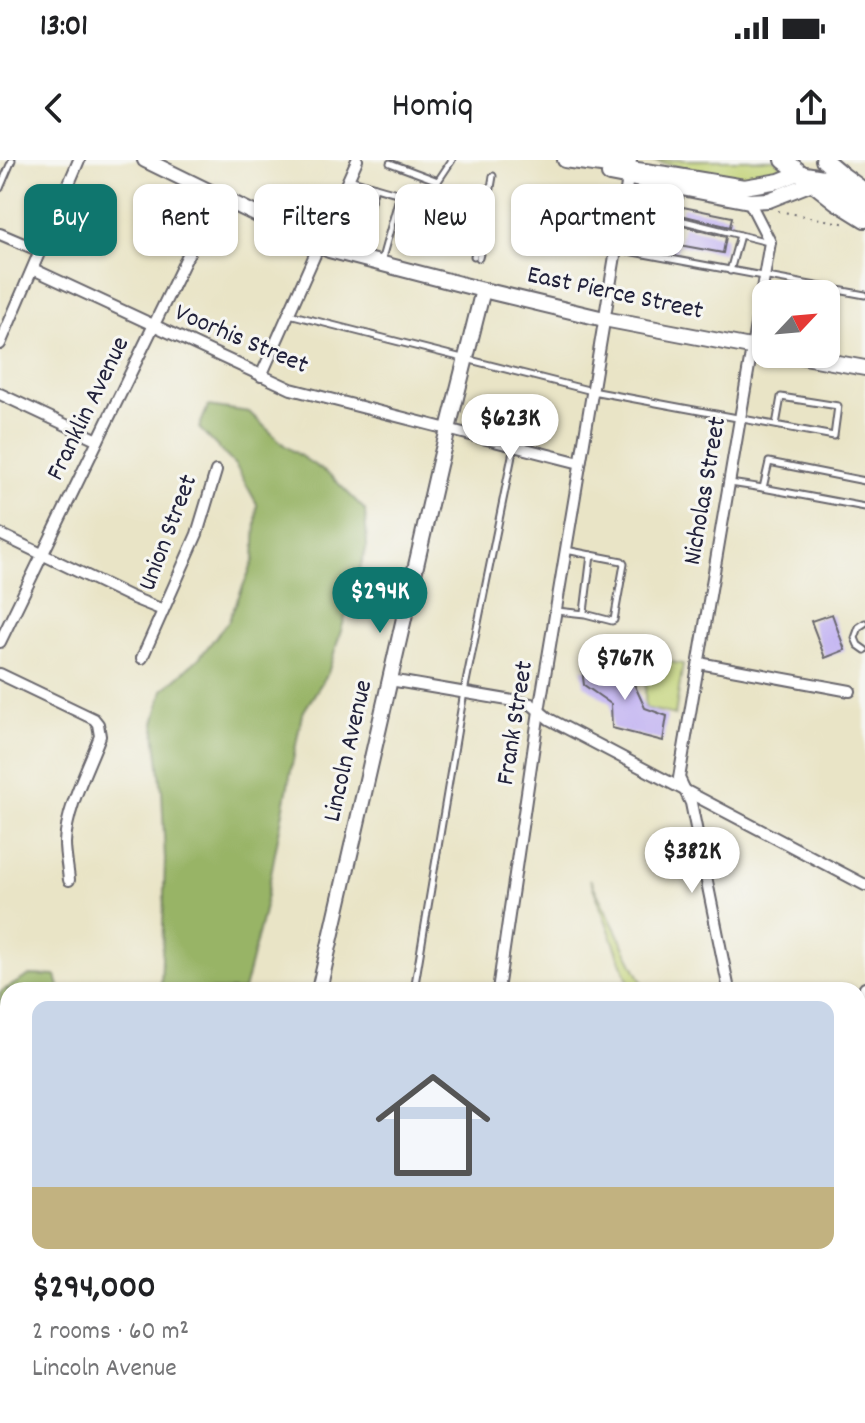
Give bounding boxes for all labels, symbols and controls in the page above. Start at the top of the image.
text: 13:01 [40,7,88,50]
text: Homiq [392,82,473,134]
icon: back [32,86,76,130]
icon: share [789,86,833,130]
chip: Buy [24,184,117,256]
chip: Rent [133,184,238,256]
chip: Filters [254,184,379,256]
chip: New [395,184,495,256]
chip: Apartment [511,184,684,256]
street label: East Pierce Street [524,257,707,331]
north arrow [752,280,840,368]
map controls [752,280,840,368]
street label: Voorhis Street [168,295,314,385]
street label: Franklin Avenue [38,331,140,487]
pin: $623K [454,394,566,462]
text: $623K [480,401,540,438]
street label: Nicholas Street [675,414,737,568]
street label: Union Street [130,469,208,597]
pin: $294K [324,567,436,635]
text: $294K [350,574,410,611]
pin: $767K [569,634,681,702]
text: $767K [596,641,654,678]
street label: Frank Street [488,658,544,788]
street label: Lincoln Avenue [315,676,383,826]
pin: $382K [636,827,748,895]
text: $382K [663,834,721,871]
icon: home [361,1053,505,1197]
text: $294,000 [32,1265,156,1314]
text: 2 rooms · 60 m² [32,1314,189,1351]
text: Lincoln Avenue [32,1351,177,1388]

